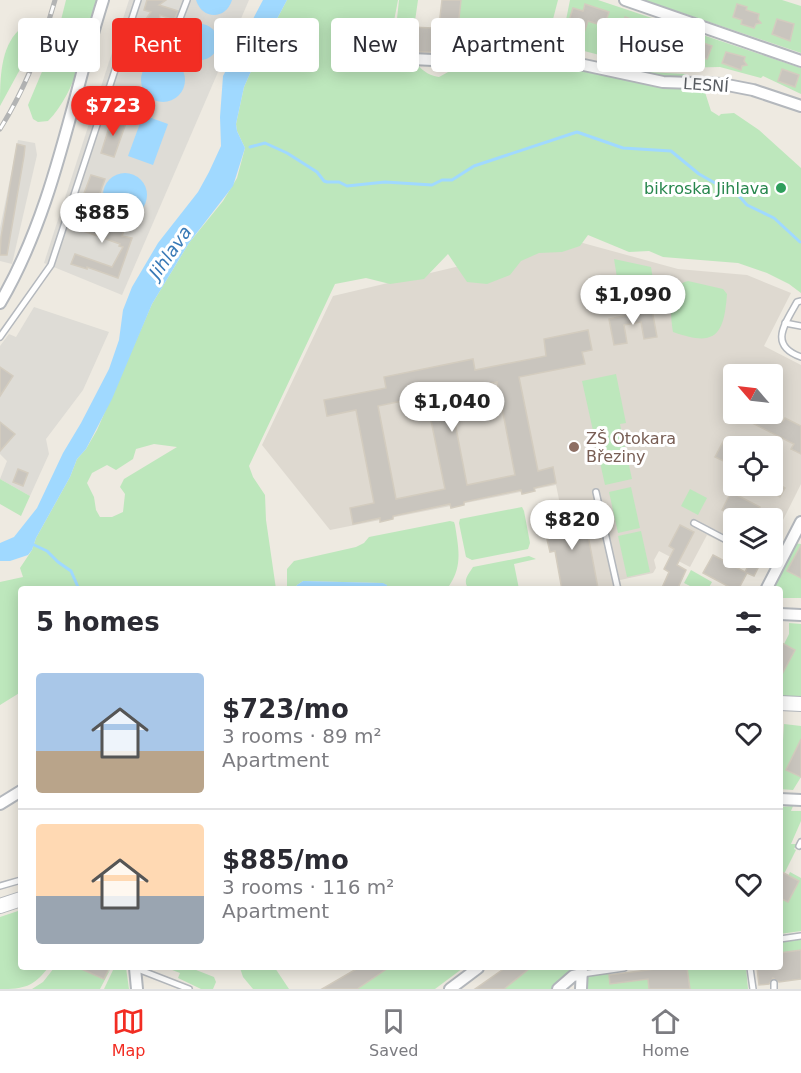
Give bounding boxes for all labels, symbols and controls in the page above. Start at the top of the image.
chip: Buy [18,18,100,72]
chip: Rent [112,18,202,72]
chip: Filters [214,18,319,72]
chip: New [331,18,419,72]
chip: Apartment [431,18,585,72]
chip: House [597,18,705,72]
street label: LESNÍ [682,74,730,96]
pin: $723 [77,86,149,137]
text: $723 [85,93,141,117]
place label: bikroska Jihlava [644,179,769,198]
marker: bikroska Jihlava [774,181,788,195]
pin: $885 [66,193,138,244]
text: $885 [74,200,130,224]
water label: Jihlava [143,222,196,285]
pin: $1,090 [584,275,682,326]
text: $1,090 [594,282,672,306]
north arrow [723,364,783,424]
map controls [723,364,783,568]
pin: $1,040 [403,382,501,433]
text: $1,040 [413,389,491,413]
place label: ZŠ Otokara Březiny [586,429,676,466]
button: locate [723,436,783,496]
marker: ZŠ Otokara Březiny [567,440,581,454]
pin: $820 [536,500,608,551]
text: $820 [544,507,600,531]
button: layers [723,508,783,568]
icon: filters [732,606,765,639]
text: 5 homes [36,607,160,637]
text: $723/mo [222,694,349,724]
icon: home [84,697,156,769]
icon: heart [732,717,765,750]
text: 3 rooms · 89 m² [222,724,382,748]
text: Apartment [222,748,329,772]
text: $885/mo [222,845,349,875]
icon: home [84,848,156,920]
icon: heart [732,868,765,901]
text: 3 rooms · 116 m² [222,875,394,899]
text: Apartment [222,899,329,923]
tab: Map [112,1005,146,1060]
tab: Saved [369,1005,418,1060]
tab: Home [642,1005,689,1060]

